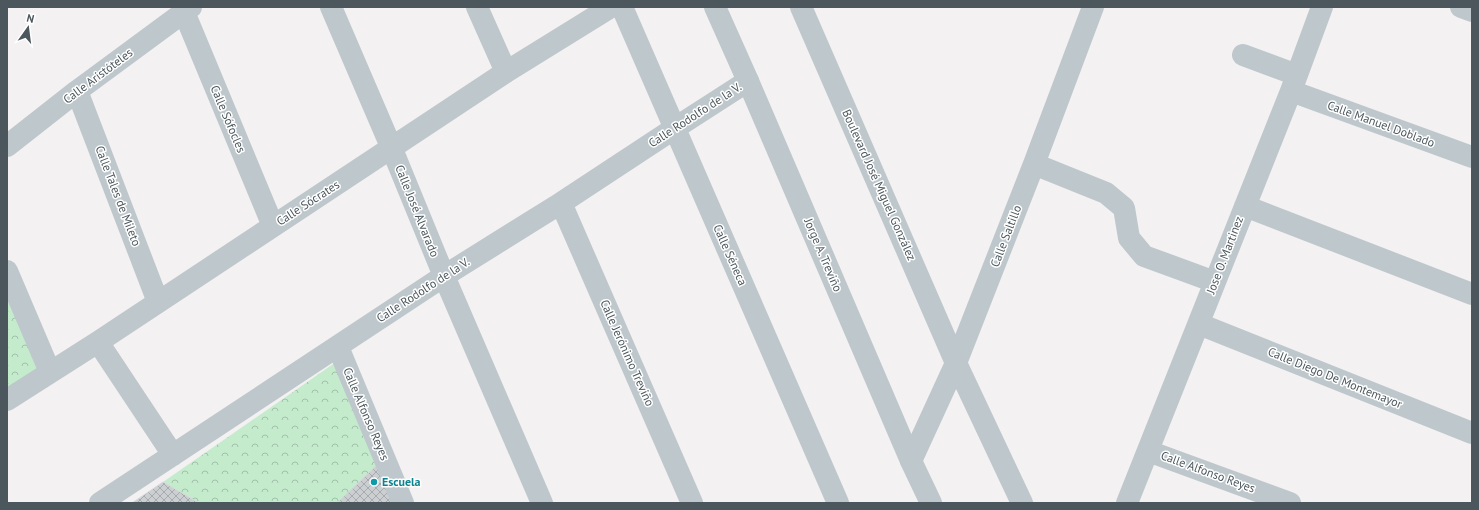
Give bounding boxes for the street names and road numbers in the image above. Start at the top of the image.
street label: Calle Aristóteles [60,45,135,107]
street label: Calle Rodolfo de la V. [645,79,744,150]
street label: Calle Sófocles [208,83,249,155]
street label: Calle Manuel Doblado [1325,97,1437,150]
street label: Boulevard José Miguel González [839,107,920,263]
street label: Calle Tales de Mileto [92,144,144,248]
street label: Calle José Alvarado [392,163,443,259]
street label: Calle Sócrates [273,177,342,229]
street label: Calle Saltillo [987,203,1024,269]
street label: Jose O. Martinez [1202,214,1246,297]
street label: Jorge A. Treviño [801,215,846,294]
street label: Calle Séneca [710,222,751,288]
street label: Calle Rodolfo de la V. [373,254,472,325]
street label: Calle Jerónimo Treviño [597,297,658,408]
street label: Calle Diego De Montemayor [1266,344,1404,411]
street label: Calle Alfonso Reyes [340,365,393,463]
street label: Calle Alfonso Reyes [1159,447,1257,496]

